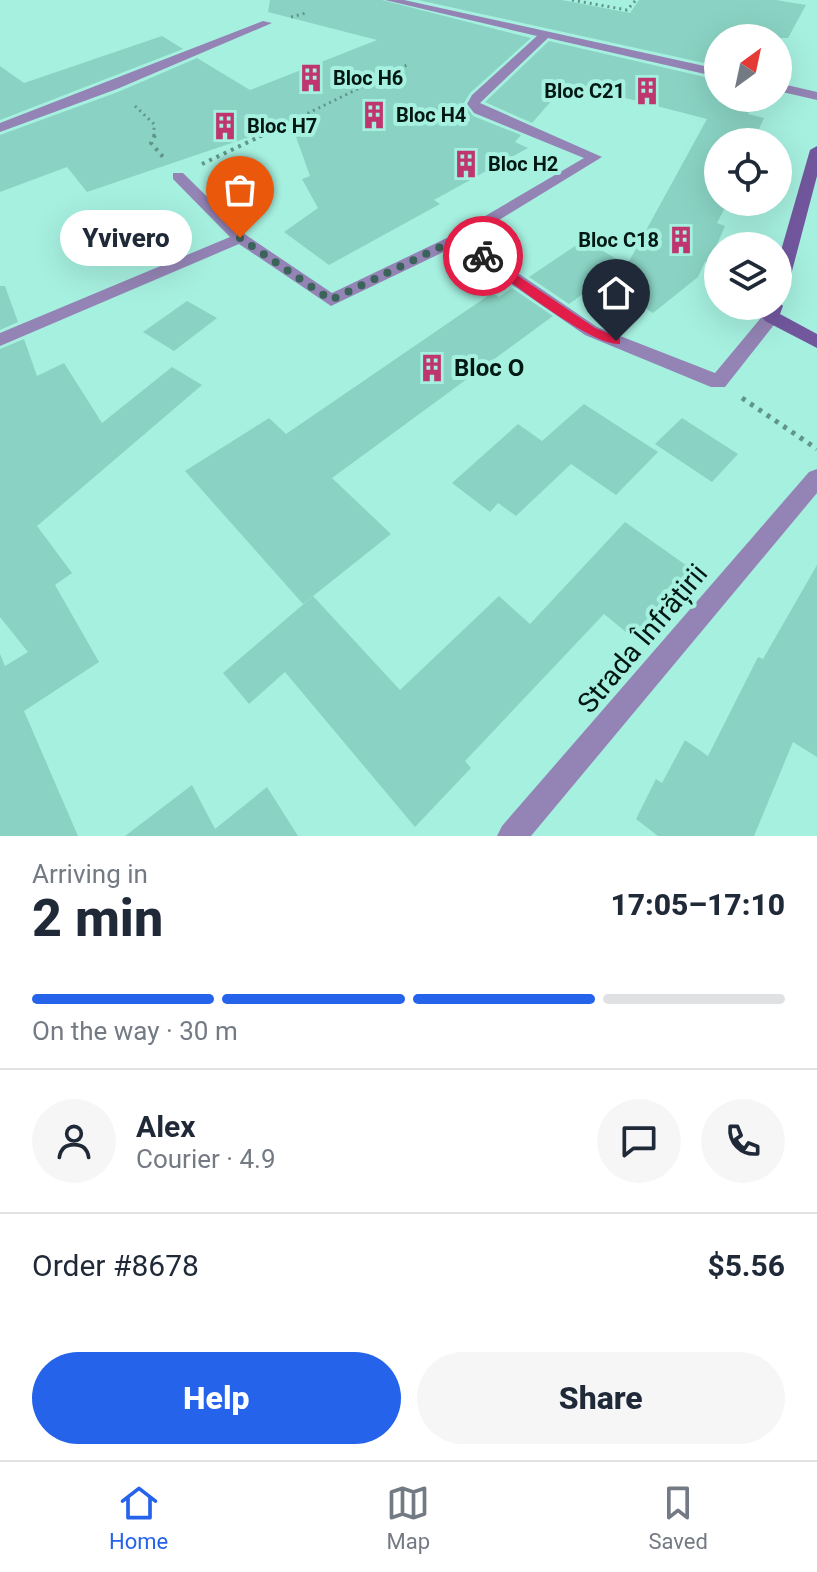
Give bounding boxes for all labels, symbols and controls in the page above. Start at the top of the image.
north arrow [704,24,792,112]
map controls [704,24,792,320]
building icon: Bloc H6 [296,63,326,93]
place label: Bloc H6 [333,66,403,90]
building icon: Bloc C21 [632,76,662,106]
place label: Bloc C21 [544,79,625,103]
building icon: Bloc H4 [359,100,389,130]
place label: Bloc H4 [396,103,466,127]
building icon: Bloc H7 [210,111,240,141]
place label: Bloc H7 [247,114,317,138]
button: locate [704,128,792,216]
building icon: Bloc H2 [451,149,481,179]
place label: Bloc H2 [488,152,558,176]
pin [206,156,274,238]
icon: bag [218,168,262,212]
callout: Yvivero [60,210,192,266]
courier [443,216,523,296]
text: Yvivero [82,223,170,253]
building icon: Bloc C18 [666,225,696,255]
place label: Bloc C18 [578,228,659,252]
button: layers [704,232,792,320]
icon: bike [461,234,505,278]
pin [582,259,650,341]
icon: home [594,271,638,315]
building icon: Bloc O [417,353,447,383]
place label: Bloc O [454,354,524,382]
street label: Strada Înfrățirii [571,557,714,719]
text: Arriving in [32,859,148,889]
text: 17:05–17:10 [610,887,785,922]
text: 2 min [32,888,163,949]
text: On the way · 30 m [32,1016,238,1046]
button: person [32,1099,116,1183]
button: chat [597,1099,681,1183]
button: phone [701,1099,785,1183]
text: Alex [136,1109,196,1144]
text: Courier · 4.9 [136,1144,276,1174]
text: Order #8678 [32,1248,199,1283]
text: $5.56 [707,1248,785,1283]
button: Help [32,1352,401,1444]
button: Share [417,1352,785,1444]
tab: Home [109,1481,168,1554]
tab: Map [386,1481,430,1554]
tab: Saved [648,1481,708,1554]

